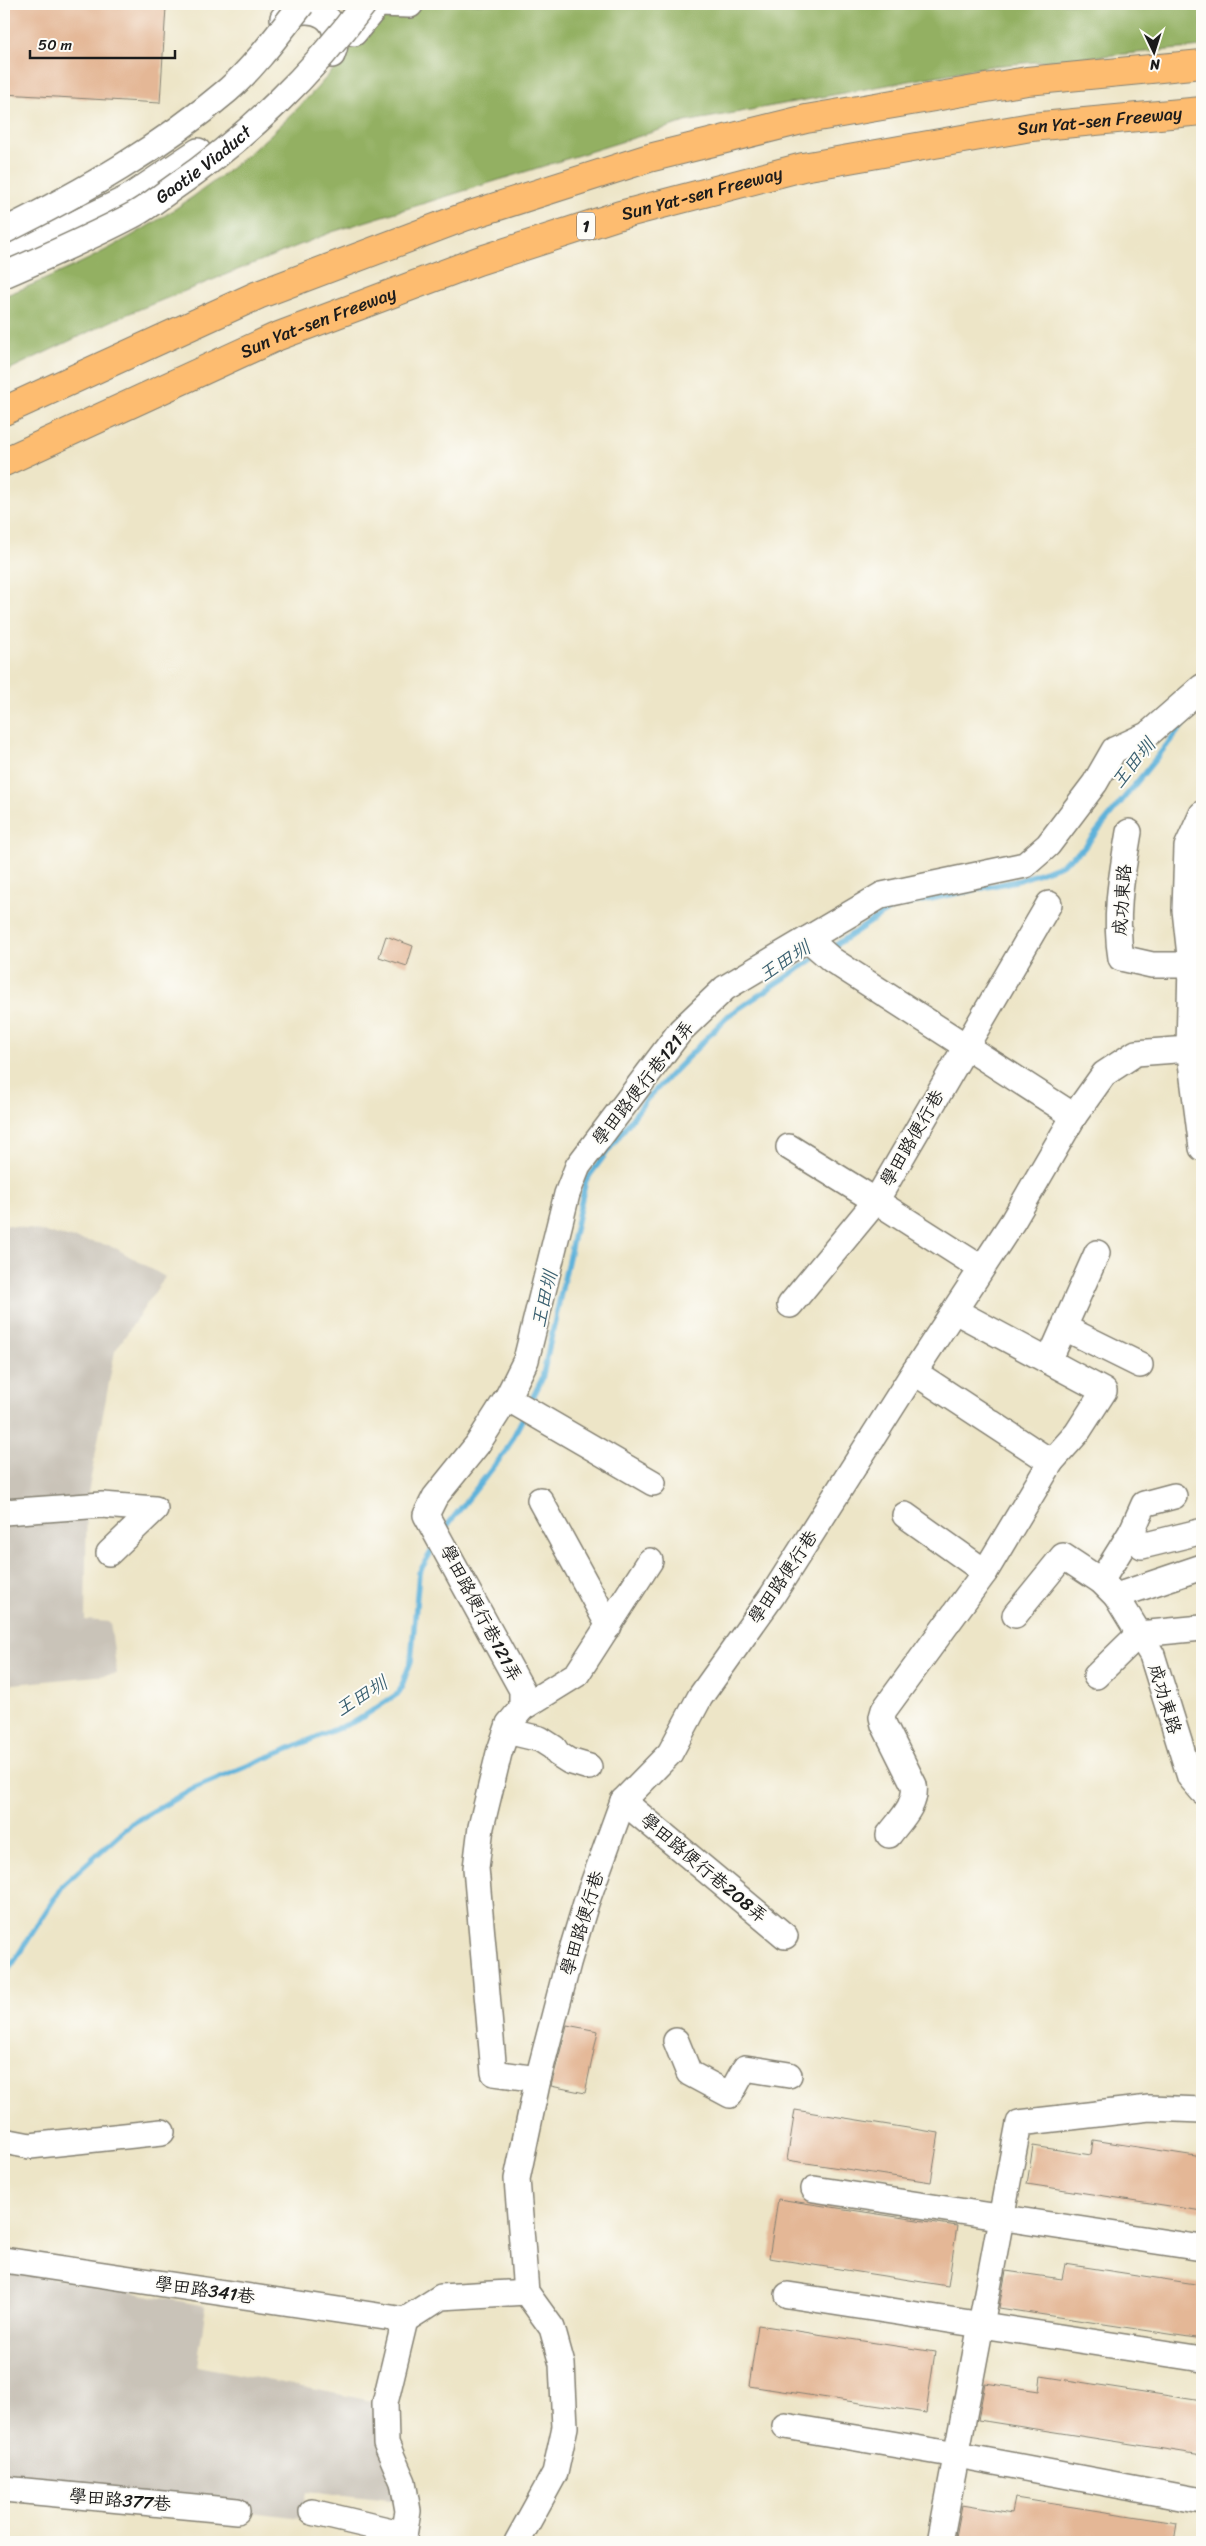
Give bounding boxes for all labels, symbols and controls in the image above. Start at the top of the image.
scale bar [30,28,175,60]
north arrow [1128,28,1178,78]
text: 50 m [38,32,73,58]
text: N [1149,52,1162,77]
street label: Sun Yat-sen Freeway [1014,97,1184,145]
street label: Gaotie Viaduct [148,117,260,212]
street label: Sun Yat-sen Freeway [618,157,787,230]
road number: 1 [577,212,595,240]
street label: Sun Yat-sen Freeway [235,277,402,367]
water label: 王田圳 [1102,729,1165,796]
street label: 成功東路 [1104,863,1140,937]
water label: 王田圳 [751,931,819,990]
street label: 學田路便行巷121弄 [584,1013,702,1153]
street label: 學田路便行巷 [871,1083,953,1193]
water label: 王田圳 [522,1266,567,1330]
street label: 學田路便行巷 [740,1523,826,1631]
street label: 學田路便行巷121弄 [431,1538,531,1688]
street label: 成功東路 [1139,1660,1191,1738]
water label: 王田圳 [328,1666,396,1725]
street label: 學田路便行巷208弄 [633,1805,775,1931]
street label: 學田路便行巷 [551,1867,613,1979]
street label: 學田路341巷 [153,2267,257,2313]
street label: 學田路377巷 [68,2480,172,2520]

